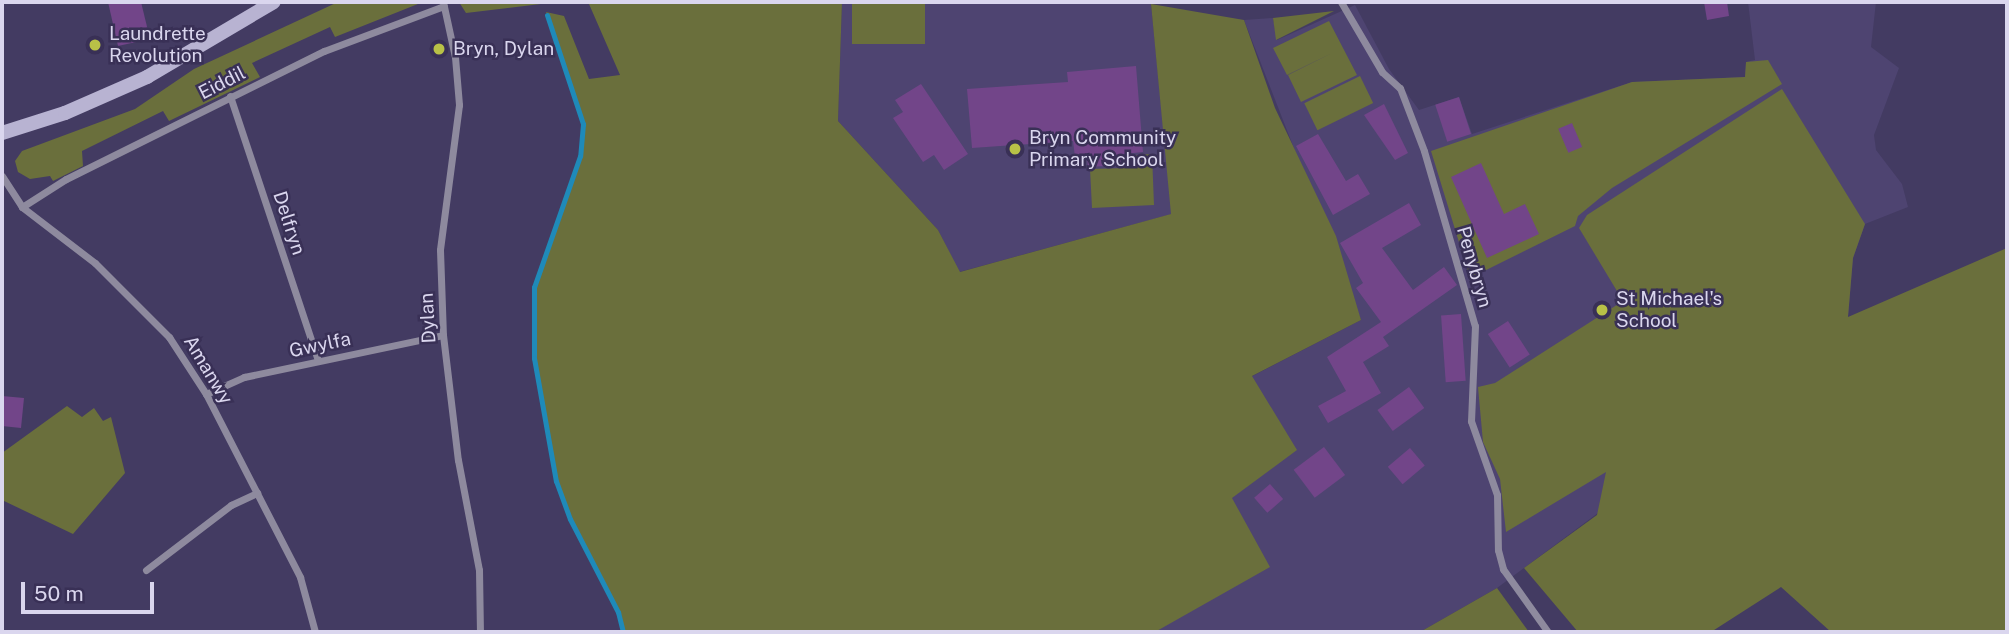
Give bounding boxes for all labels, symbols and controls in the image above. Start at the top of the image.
place label: Laundrette Revolution [109,23,206,67]
marker: Laundrette Revolution [87,37,103,53]
place label: Bryn, Dylan [453,38,554,60]
marker: Bryn, Dylan [431,41,447,57]
street label: Eiddil [195,62,249,104]
place label: Bryn Community Primary School [1029,127,1176,171]
marker: Bryn Community Primary School [1007,141,1023,157]
street label: Delfryn [268,188,310,258]
street label: Penybryn [1452,224,1496,310]
place label: St Michael's School [1616,288,1722,332]
street label: Dylan [415,292,441,344]
marker: St Michael's School [1594,302,1610,318]
street label: Gwylfa [287,327,353,363]
street label: Amanwy [179,331,237,409]
scale bar [24,568,158,612]
text: 50 m [34,581,84,606]

